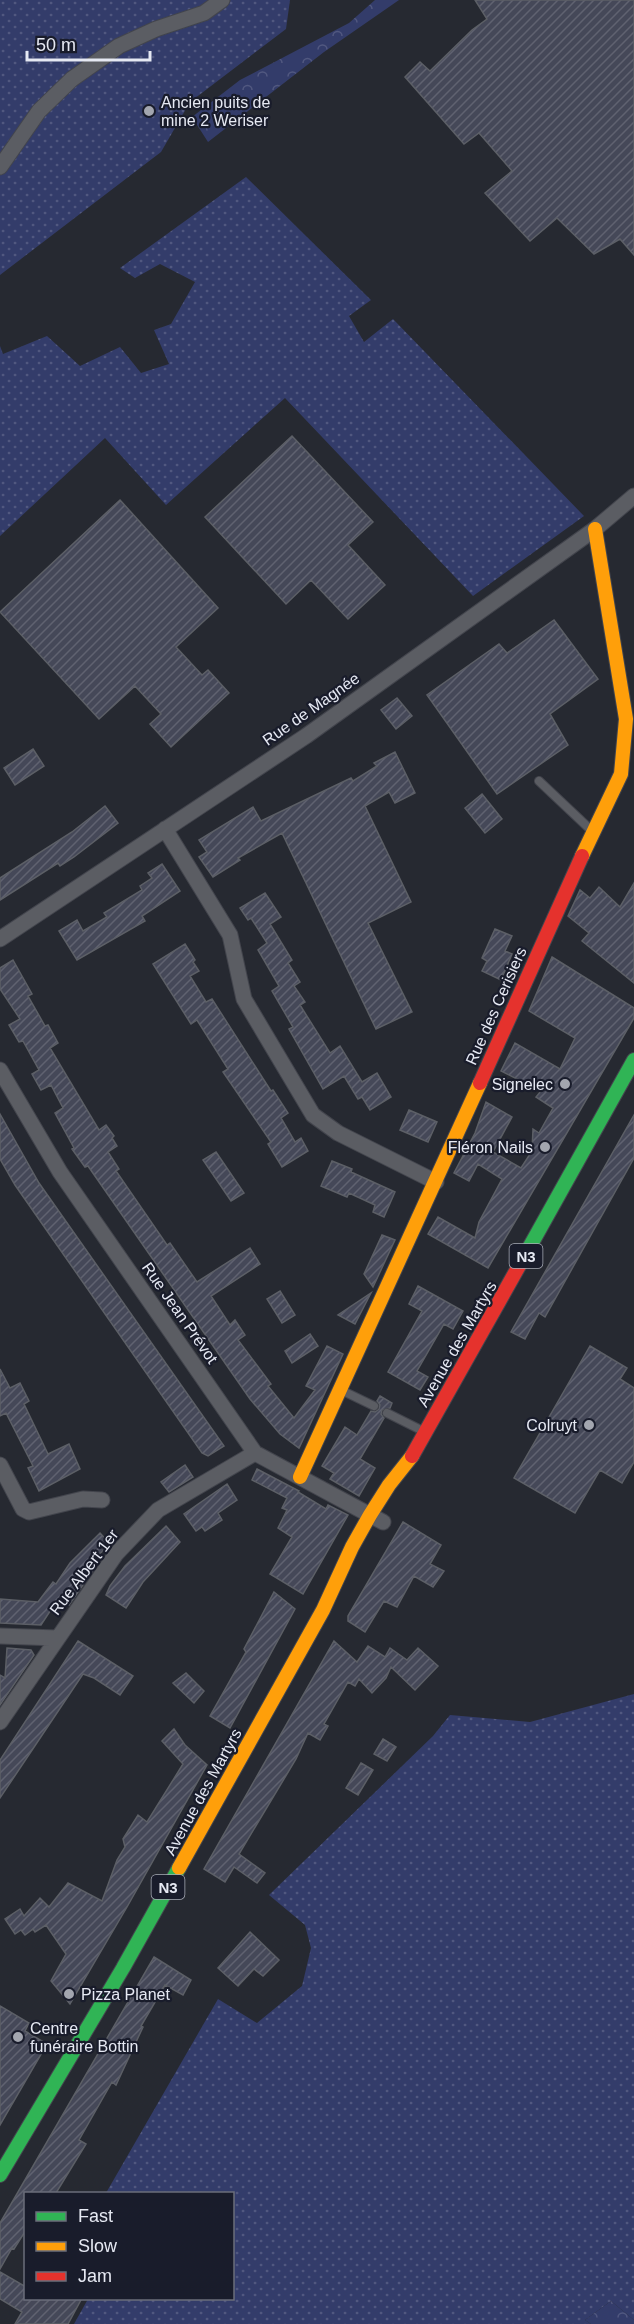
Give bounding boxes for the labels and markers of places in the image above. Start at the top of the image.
place label: Ancien puits de mine 2 Weriser [161,94,271,129]
marker: Ancien puits de mine 2 Weriser [142,104,156,118]
place label: Signelec [492,1076,553,1093]
marker: Signelec [558,1077,572,1091]
place label: Fléron Nails [448,1139,533,1156]
marker: Fléron Nails [538,1140,552,1154]
place label: Colruyt [526,1417,578,1434]
marker: Colruyt [582,1418,596,1432]
place label: Pizza Planet [81,1986,170,2003]
marker: Pizza Planet [62,1987,76,2001]
place label: Centre funéraire Bottin [30,2020,139,2055]
marker: Centre funéraire Bottin [11,2030,25,2044]

